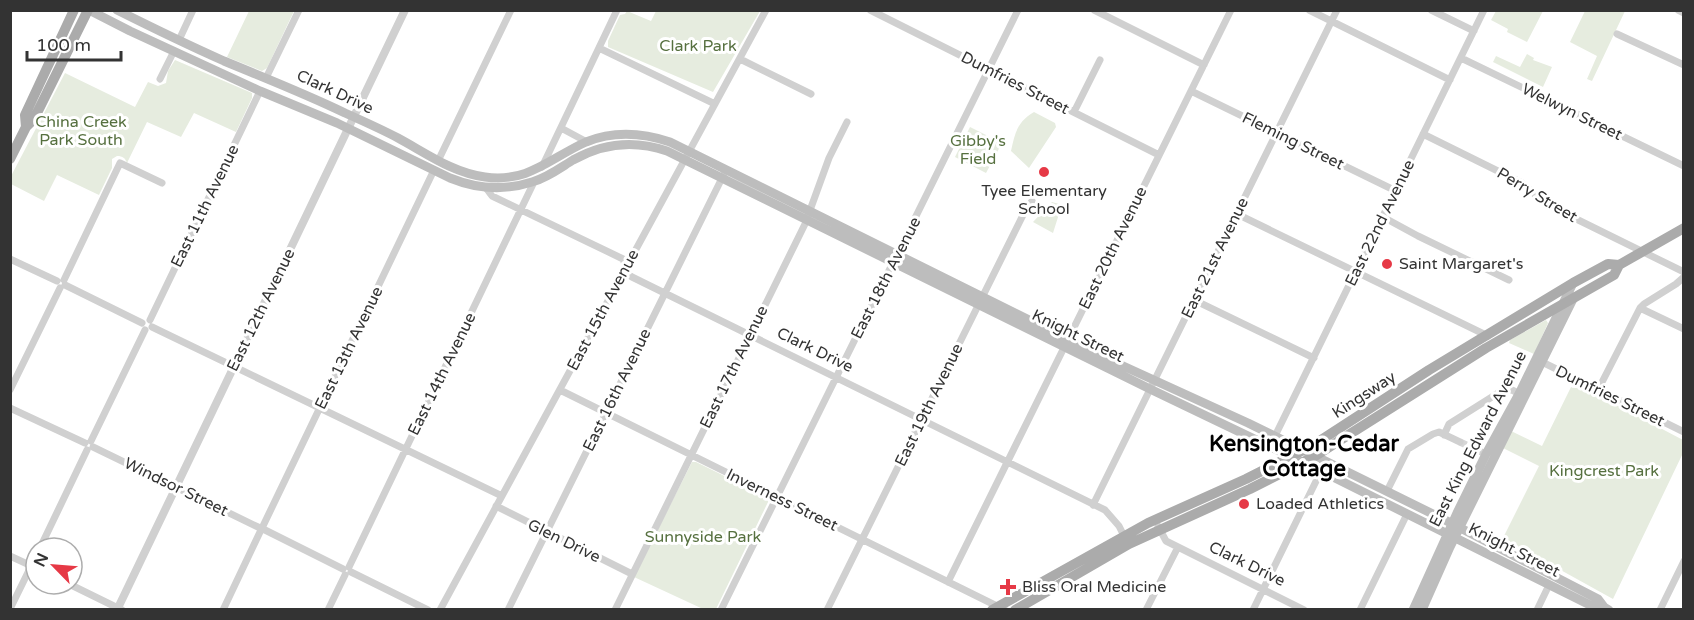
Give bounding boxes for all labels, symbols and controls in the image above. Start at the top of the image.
scale bar [27,24,122,62]
text: 100 m [36,34,91,56]
park label: Clark Park [659,36,737,56]
street label: Dumfries Street [957,47,1073,119]
street label: Clark Drive [293,66,377,118]
street label: Welwyn Street [1518,79,1626,145]
street label: Fleming Street [1239,108,1347,174]
park label: China Creek Park South [35,112,127,150]
park label: Gibby's Field [950,131,1006,169]
street label: East 11th Avenue [167,141,243,271]
street label: East 22nd Avenue [1341,156,1419,290]
street label: Perry Street [1493,163,1581,227]
marker: Tyee Elementary School [1037,165,1051,179]
place label: Tyee Elementary School [981,181,1107,219]
street label: East 20th Avenue [1075,183,1151,313]
street label: East 21st Avenue [1177,194,1253,322]
street label: East 18th Avenue [847,214,925,342]
street label: East 12th Avenue [223,245,299,375]
street label: East 15th Avenue [563,246,643,374]
place label: Saint Margaret's [1399,254,1523,274]
marker: Saint Margaret's [1380,257,1394,271]
street label: East 13th Avenue [311,283,387,413]
street label: East 17th Avenue [696,302,772,432]
street label: Knight Street [1029,305,1127,367]
street label: East 14th Avenue [404,309,480,439]
street label: Clark Drive [774,323,856,377]
street label: East 16th Avenue [579,325,655,455]
street label: East 19th Avenue [891,340,967,470]
street label: East King Edward Avenue [1425,348,1531,530]
street label: Dumfries Street [1552,361,1668,431]
street label: Kingsway [1328,367,1400,423]
district label: Kensington-Cedar Cottage [1209,431,1400,482]
street label: Windsor Street [121,453,231,521]
park label: Kingcrest Park [1549,461,1659,481]
street label: Inverness Street [723,464,841,536]
place label: Loaded Athletics [1256,494,1384,514]
marker: Loaded Athletics [1237,497,1251,511]
street label: Glen Drive [524,515,604,567]
street label: Knight Street [1465,518,1563,582]
park label: Sunnyside Park [645,527,762,547]
north arrow [24,536,84,596]
street label: Clark Drive [1206,537,1288,591]
text: N [30,550,53,570]
place label: Bliss Oral Medicine [1022,577,1166,597]
marker: Bliss Oral Medicine [999,578,1017,596]

